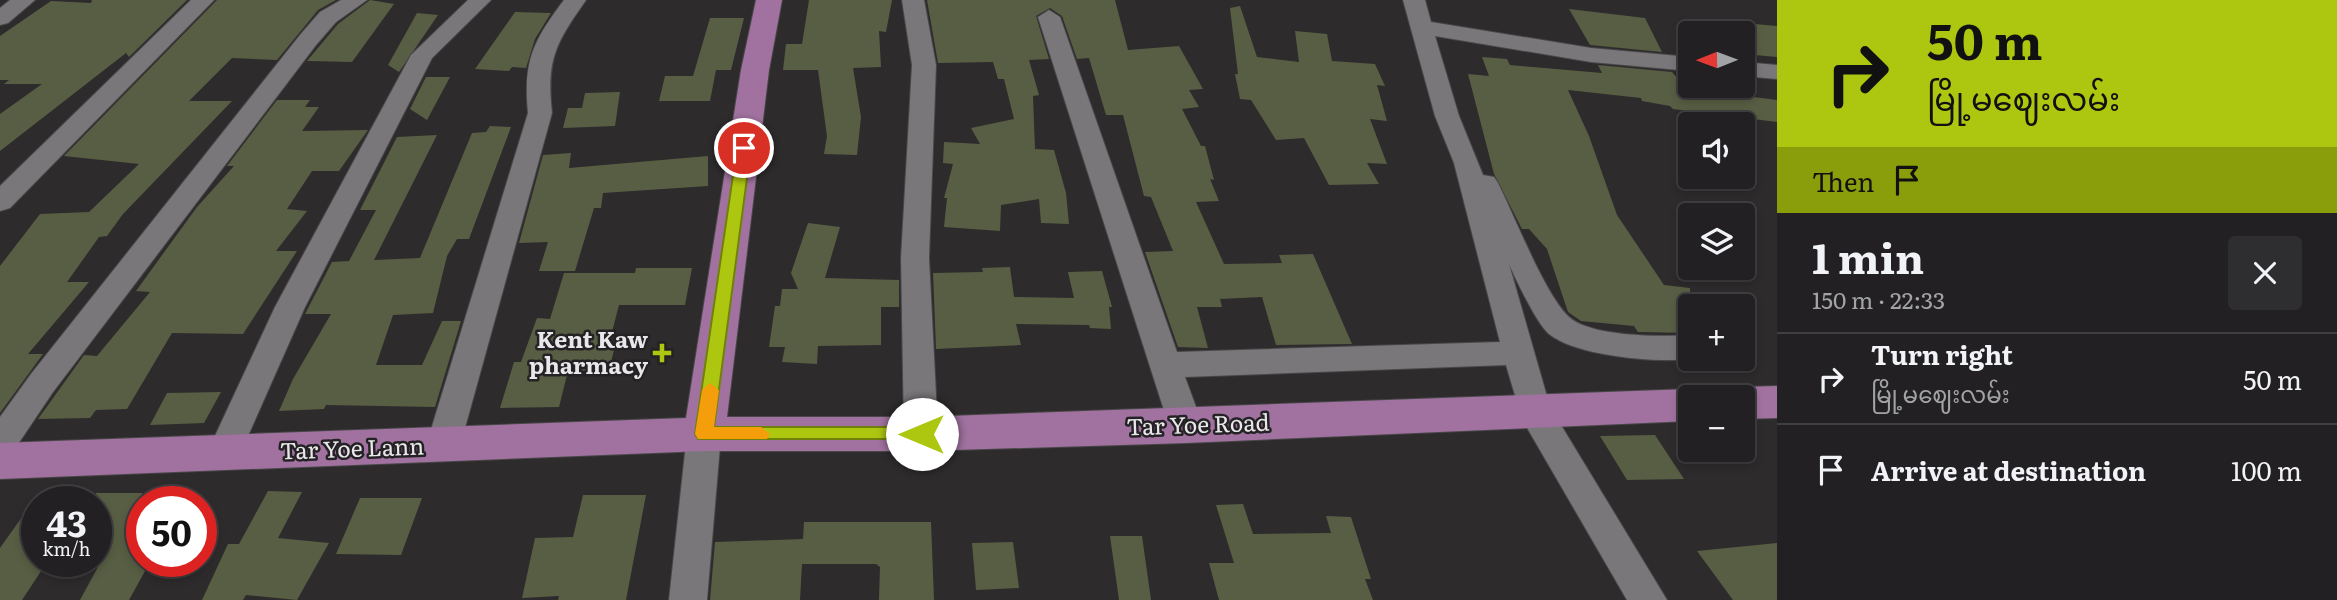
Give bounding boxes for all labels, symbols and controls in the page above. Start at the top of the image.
text: 50 m [1927,2,2043,75]
north arrow [1678,21,1755,98]
map controls [1678,21,1755,462]
icon: right [1812,28,1903,119]
text: မြို့မဈေးလမ်း [1927,73,2120,121]
button: sound [1678,112,1755,189]
pin [714,118,774,178]
icon: arrive [725,129,763,167]
text: Then [1812,161,1874,200]
icon: arrive [1888,161,1926,199]
button: layers [1678,203,1755,280]
text: 1 min [1812,225,1924,287]
button: close [2228,236,2302,310]
text: 150 m · 22:33 [1812,282,1945,316]
button: + [1678,294,1755,371]
place label: Kent Kaw pharmacy [529,321,648,381]
text: Turn right [1871,334,2013,373]
marker: Kent Kaw pharmacy [654,345,670,361]
text: 50 m [2243,359,2302,398]
icon: right [1812,360,1850,398]
text: မြို့မဈေးလမ်း [1871,376,2010,410]
button: − [1678,385,1755,462]
position arrow [885,397,959,471]
street label: Tar Yoe Road [1126,404,1270,442]
street label: Tar Yoe Lann [279,427,425,467]
text: Arrive at destination [1871,450,2146,489]
text: 100 m [2231,450,2302,489]
icon: arrive [1812,451,1850,489]
speed limit sign: 50 [126,486,217,577]
text: 43 [46,496,87,548]
text: km/h [43,535,90,562]

